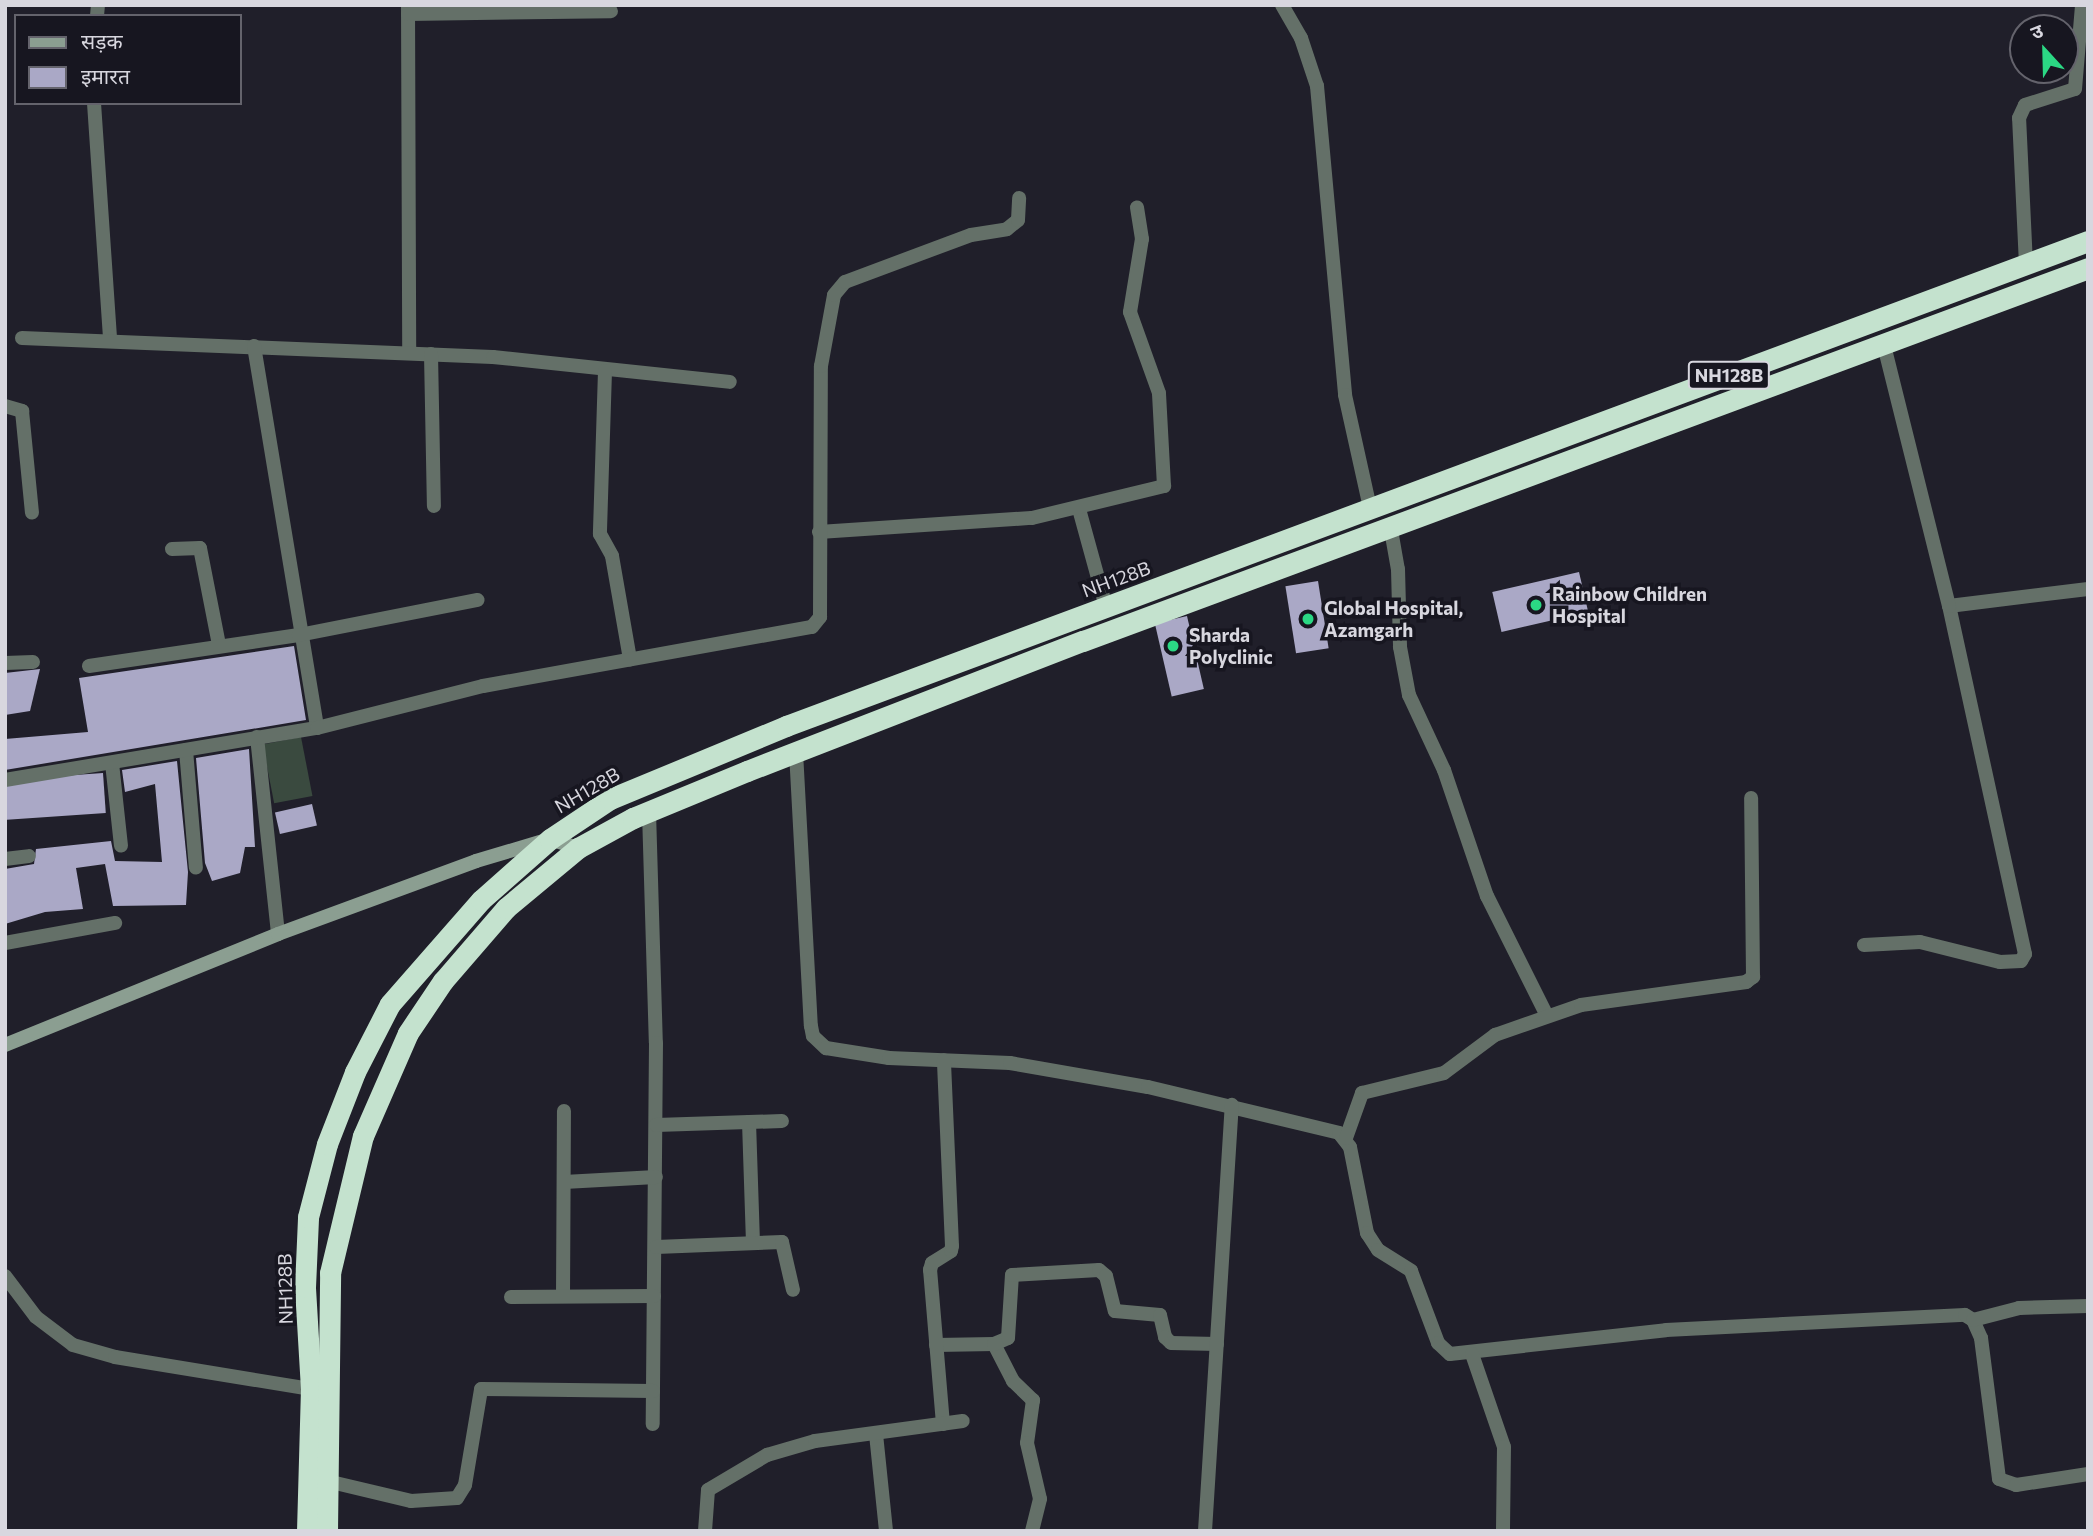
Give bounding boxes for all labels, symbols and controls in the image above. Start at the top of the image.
legend [14,14,242,105]
north arrow [2009,14,2079,84]
text: उ [2027,18,2046,44]
text: सड़क [81,28,123,53]
text: इमारत [81,63,130,88]
road number: NH128B [1687,360,1771,390]
street label: NH128B [1079,556,1153,602]
place label: Rainbow Children Hospital [1552,583,1707,627]
marker: Rainbow Children Hospital [1526,595,1546,615]
place label: Global Hospital, Azamgarh [1324,597,1463,641]
marker: Global Hospital, Azamgarh [1298,609,1318,629]
place label: Sharda Polyclinic [1189,624,1273,668]
marker: Sharda Polyclinic [1163,636,1183,656]
street label: NH128B [551,762,623,818]
street label: NH128B [273,1253,297,1325]

